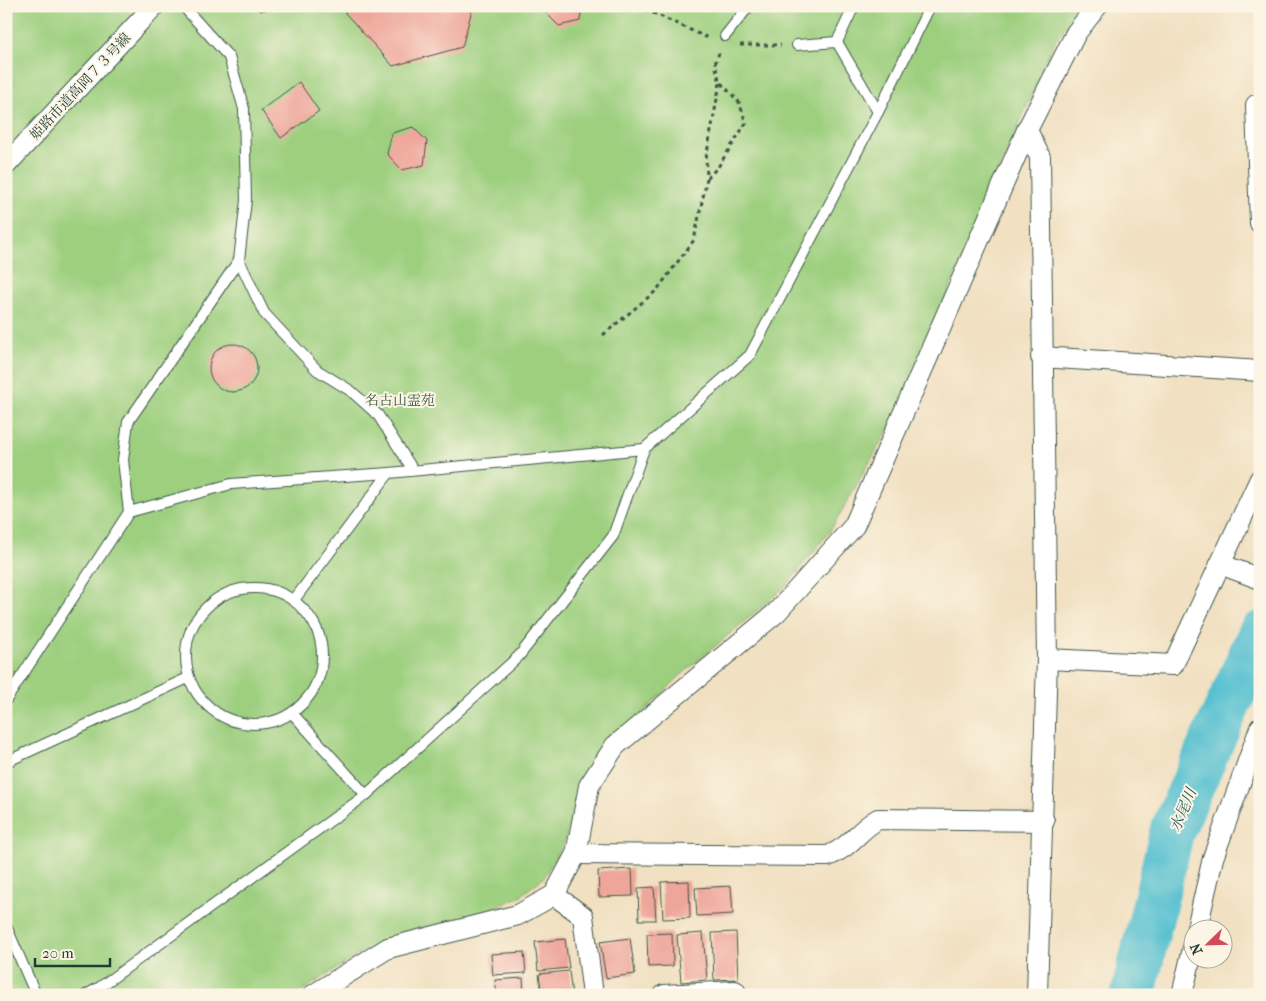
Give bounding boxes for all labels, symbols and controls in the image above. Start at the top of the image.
street label: 姫路市道高岡７３号線 [26,29,134,143]
park label: 名古山霊苑 [365,392,435,409]
water label: 水尾川 [1166,784,1201,834]
north arrow [1184,918,1234,968]
scale bar [35,936,110,968]
text: N [1186,940,1206,957]
text: 20 m [42,944,74,962]

